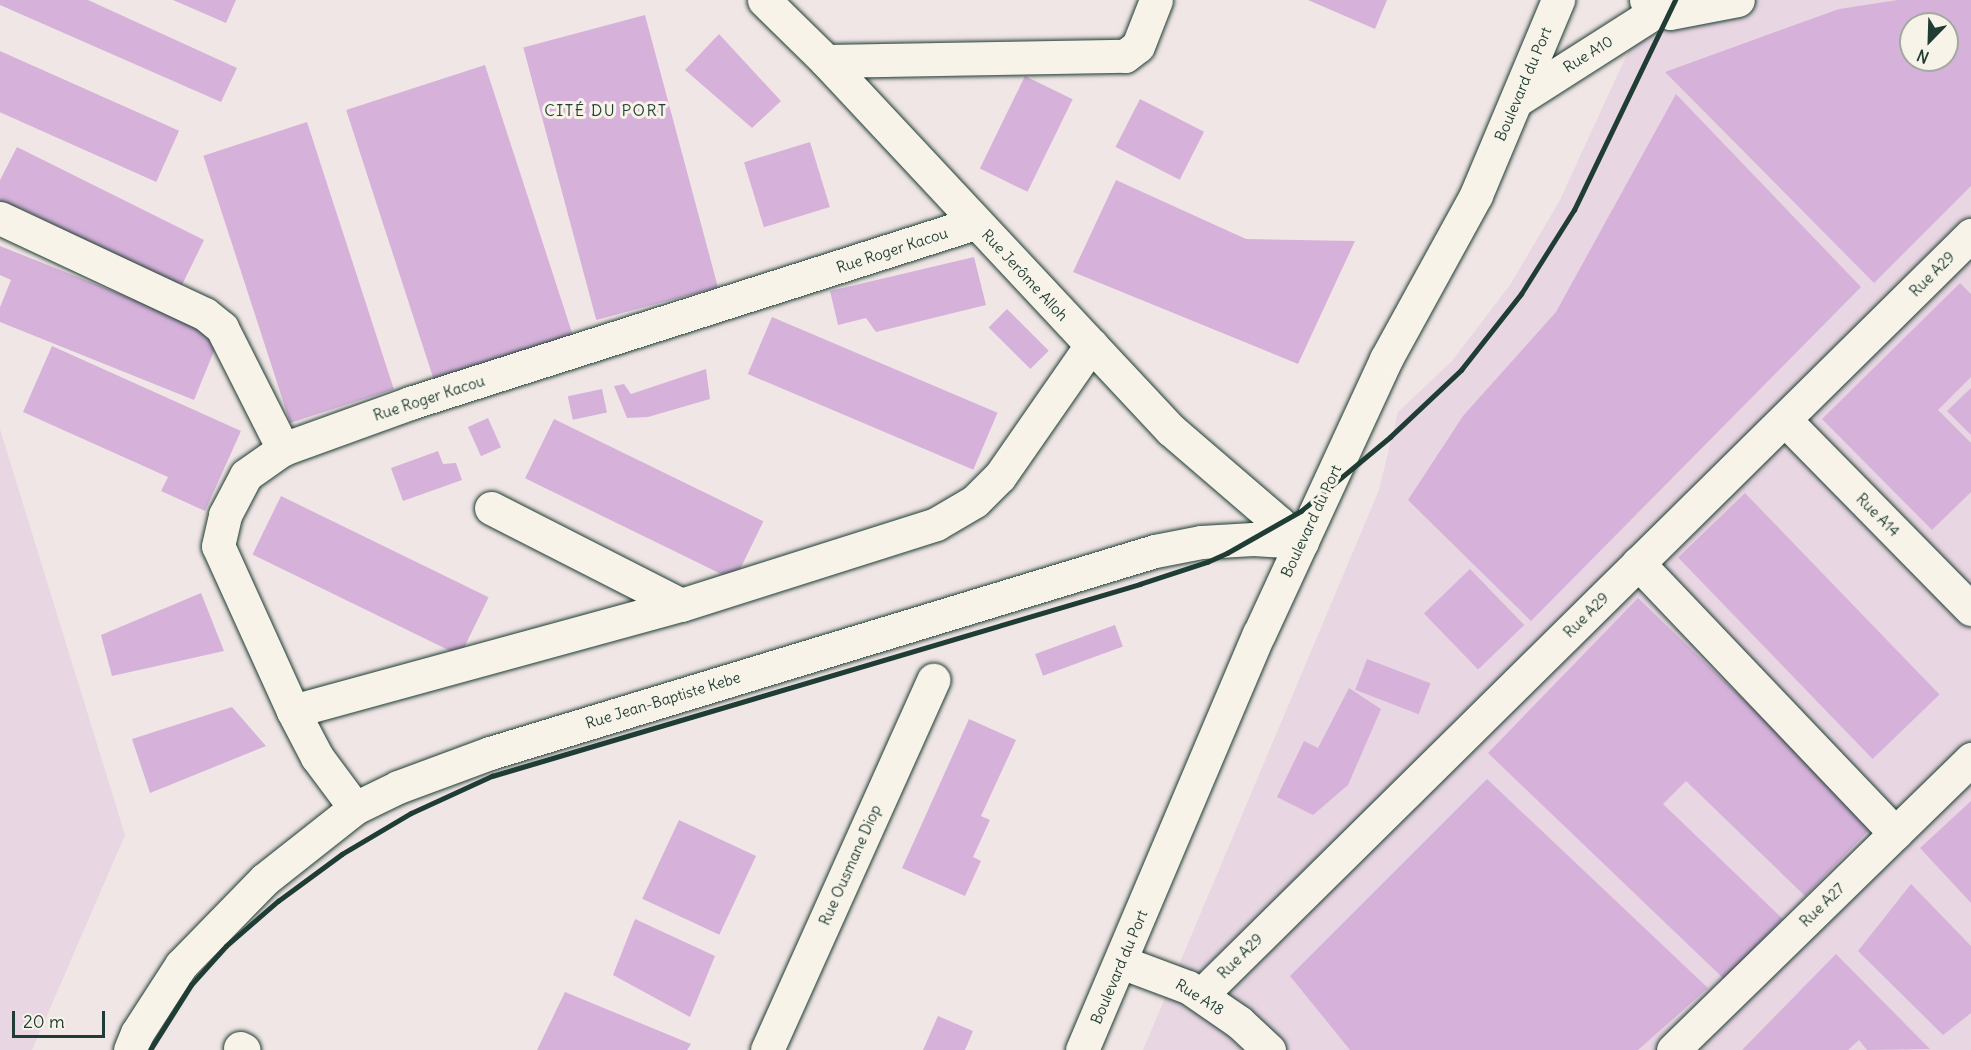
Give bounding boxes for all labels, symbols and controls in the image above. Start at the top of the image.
north arrow [1899,12,1959,72]
street label: Boulevard du Port [1491,24,1555,144]
street label: Rue A10 [1560,32,1616,76]
text: N [1914,45,1932,68]
district label: CITÉ DU PORT [544,100,668,120]
street label: Rue Roger Kacou [834,223,950,277]
street label: Rue Jerôme Alloh [978,226,1072,324]
street label: Rue A29 [1906,248,1958,300]
street label: Rue Roger Kacou [371,371,487,425]
street label: Boulevard du Port [1277,462,1345,580]
street label: Rue A14 [1853,490,1903,540]
street label: Rue A29 [1560,589,1612,641]
street label: Rue Jean-Baptiste Kebe [583,668,743,732]
street label: Rue Ousmane Diop [815,802,885,928]
street label: Rue A27 [1796,879,1848,931]
street label: Boulevard du Port [1087,907,1151,1027]
street label: Rue A29 [1214,930,1266,982]
street label: Rue A18 [1172,975,1228,1019]
scale bar [15,999,108,1037]
text: 20 m [23,1010,65,1033]

